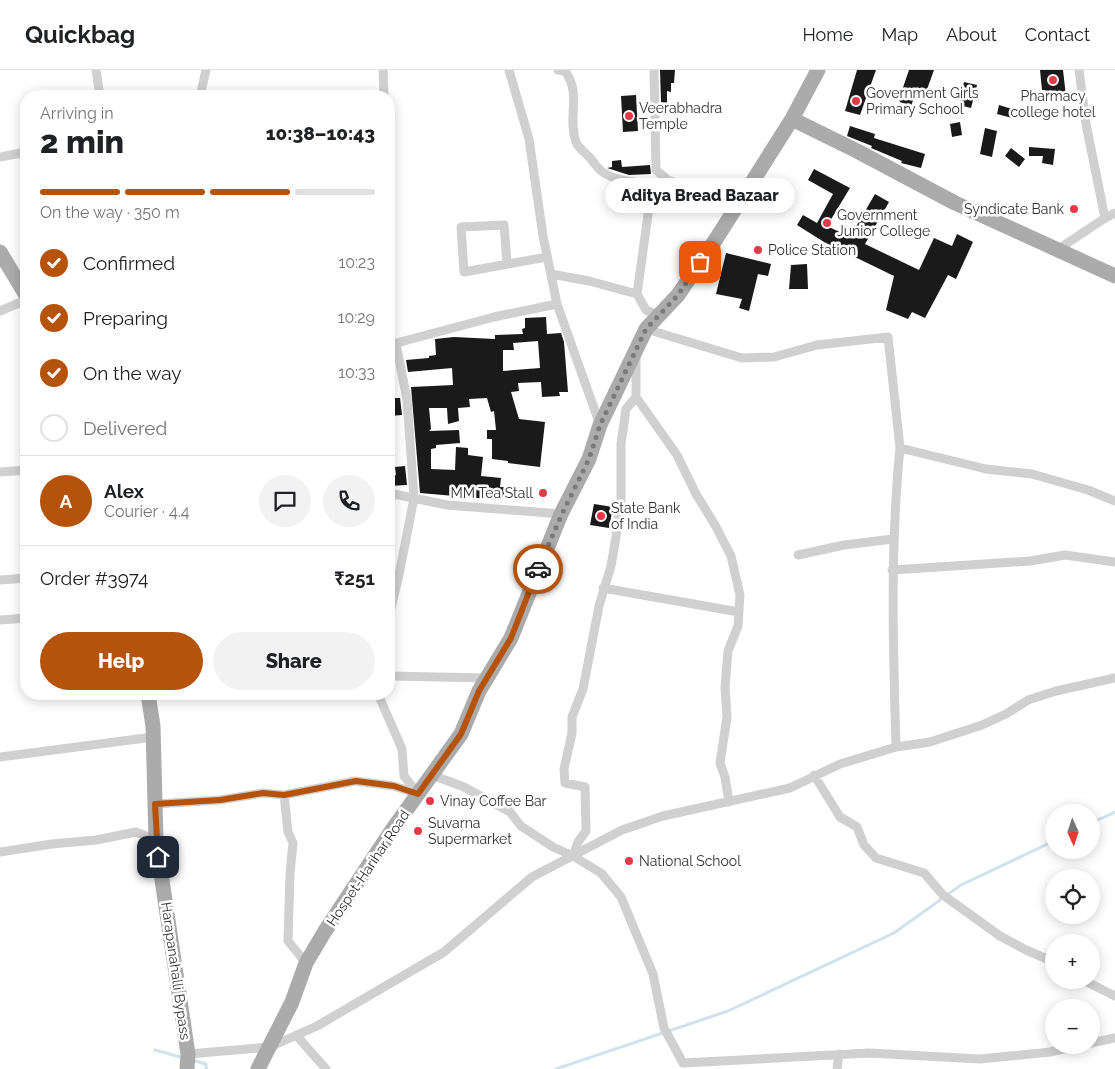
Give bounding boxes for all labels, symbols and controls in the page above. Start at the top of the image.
text: Quickbag [25,20,135,49]
text: Home [802,24,853,45]
text: Map [881,24,918,45]
text: About [946,24,997,45]
text: Contact [1025,24,1090,45]
marker: Pharmacy college hotel [1047,74,1059,86]
place label: Government Girls Primary School [866,85,979,117]
place label: Pharmacy college hotel [1010,88,1096,120]
marker: Government Girls Primary School [850,95,862,107]
place label: Veerabhadra Temple [639,100,722,132]
text: Arriving in [40,104,114,123]
marker: Veerabhadra Temple [623,110,635,122]
text: 10:38–10:43 [266,122,375,144]
text: 2 min [40,123,124,160]
callout: Aditya Bread Bazaar [605,177,795,212]
text: Aditya Bread Bazaar [621,186,779,205]
place label: Syndicate Bank [964,201,1065,217]
text: On the way · 350 m [40,203,180,222]
marker: Syndicate Bank [1068,203,1080,215]
place label: Government Junior College [837,207,930,239]
marker: Government Junior College [821,217,833,229]
pin [679,241,721,283]
place label: Police Station [768,242,856,258]
marker: Police Station [752,244,764,256]
icon: bag [686,248,714,276]
icon: check [40,249,68,277]
text: Confirmed [83,252,175,274]
text: 10:23 [338,253,375,272]
icon: check [40,304,68,332]
text: Preparing [83,307,168,329]
text: 10:29 [338,308,375,327]
icon: check [40,359,68,387]
text: On the way [83,362,182,384]
text: 10:33 [338,363,375,382]
text: Delivered [83,417,167,439]
button: chat [259,475,311,527]
button: phone [323,475,375,527]
text: Alex [104,480,144,502]
place label: MM Tea Stall [451,485,533,501]
marker: MM Tea Stall [537,487,549,499]
text: A [60,490,72,512]
place label: State Bank of India [611,500,681,532]
text: Courier · 4.4 [104,502,189,521]
marker: State Bank of India [595,510,607,522]
courier [513,544,563,594]
icon: car [524,555,552,583]
text: Order #3974 [40,567,148,589]
text: ₹251 [334,567,375,589]
button: Help [40,632,203,690]
button: Share [213,632,375,690]
place label: Vinay Coffee Bar [440,793,547,809]
marker: Vinay Coffee Bar [424,795,436,807]
north arrow [1045,804,1100,859]
map controls [1045,804,1100,1054]
street label: Hospet-Harihar Road [323,807,413,929]
place label: Suvarna Supermarket [428,815,512,847]
marker: Suvarna Supermarket [412,825,424,837]
pin [137,836,179,878]
icon: home [144,843,172,871]
place label: National School [639,853,741,869]
marker: National School [623,855,635,867]
button: locate [1045,869,1100,924]
street label: Harapanahalli Bypass [158,901,194,1041]
button: + [1045,934,1100,989]
button: − [1045,999,1100,1054]

